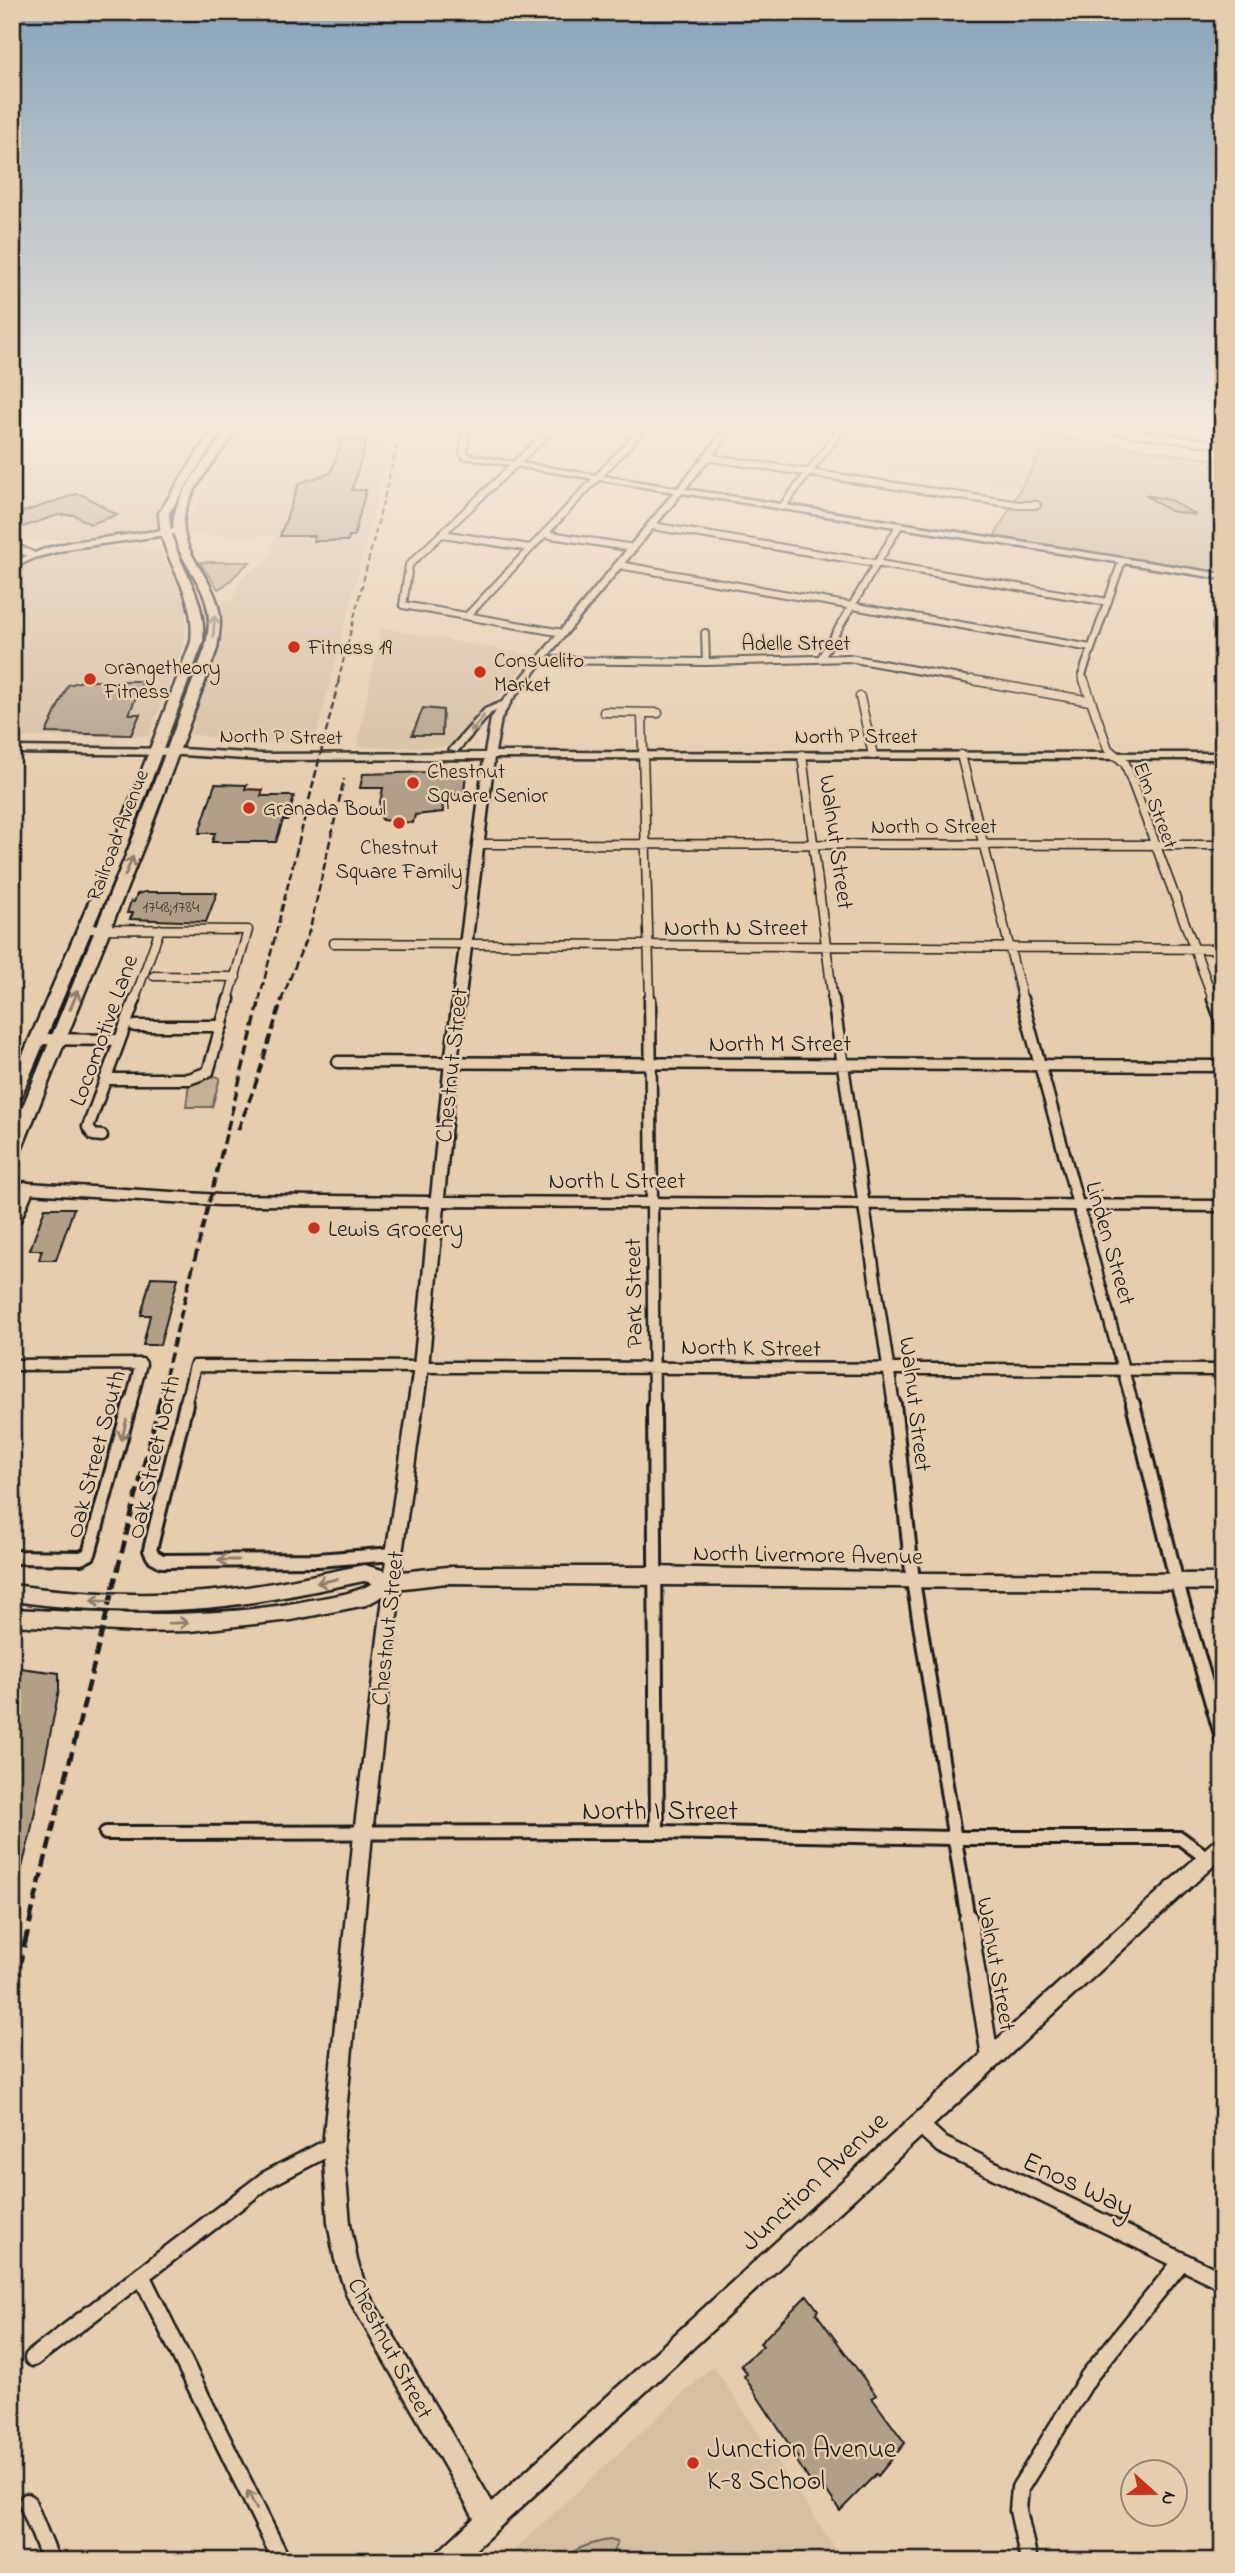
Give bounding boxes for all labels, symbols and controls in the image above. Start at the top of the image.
one-way arrow [208,615,221,638]
street label: Adelle Street [742,630,850,660]
place label: Fitness 19 [307,634,393,664]
marker: Fitness 19 [286,639,302,655]
place label: Consuelito Market [494,647,584,701]
place label: Orangetheory Fitness [103,654,220,708]
marker: Consuelito Market [472,664,488,680]
marker: Orangetheory Fitness [82,671,98,687]
one-way arrow [470,715,485,733]
street label: North P Street [219,722,343,754]
street label: North P Street [795,723,917,753]
place label: Chestnut Square Senior [427,758,549,812]
street label: Elm Street [1124,758,1184,853]
street label: Railroad Avenue [80,765,158,906]
street label: Walnut Street [808,773,861,912]
marker: Chestnut Square Senior [405,775,421,791]
place label: Granada Bowl [263,795,386,825]
marker: Granada Bowl [241,800,257,816]
street label: North O Street [871,813,997,843]
marker: Chestnut Square Family [391,815,407,831]
place label: Chestnut Square Family [336,834,462,890]
one-way arrow [123,856,136,877]
house number: 1748;1784 [143,895,200,921]
street label: North N Street [664,912,808,947]
street label: Locomotive Lane [62,950,149,1112]
street label: Chestnut Street [428,986,479,1144]
one-way arrow [68,989,81,1011]
street label: North M Street [709,1028,851,1063]
street label: North L Street [549,1165,685,1200]
street label: Linden Street [1074,1178,1143,1310]
place label: Lewis Grocery [328,1213,463,1249]
marker: Lewis Grocery [306,1220,322,1236]
street label: Park Street [617,1238,654,1348]
street label: North K Street [681,1331,821,1368]
street label: Walnut Street [888,1335,939,1474]
street label: Oak Street South [58,1367,137,1543]
street label: Oak Street North [120,1372,191,1543]
one-way arrow [117,1418,130,1441]
street label: North Livermore Avenue [693,1537,923,1576]
street label: Chestnut Street [364,1549,415,1707]
one-way arrow [217,1553,240,1567]
one-way arrow [316,1575,339,1589]
one-way arrow [90,1594,113,1607]
one-way arrow [166,1617,189,1630]
street label: North I Street [582,1792,738,1833]
street label: Walnut Street [966,1895,1024,2034]
street label: Junction Avenue [732,2103,899,2262]
street label: Enos Way [1015,2142,1140,2230]
street label: Chestnut Street [337,2272,441,2426]
place label: Junction Avenue K-8 School [707,2430,897,2503]
marker: Junction Avenue K-8 School [685,2455,701,2471]
north arrow [1120,2458,1190,2528]
text: N [1153,2487,1182,2509]
one-way arrow [245,2490,258,2511]

